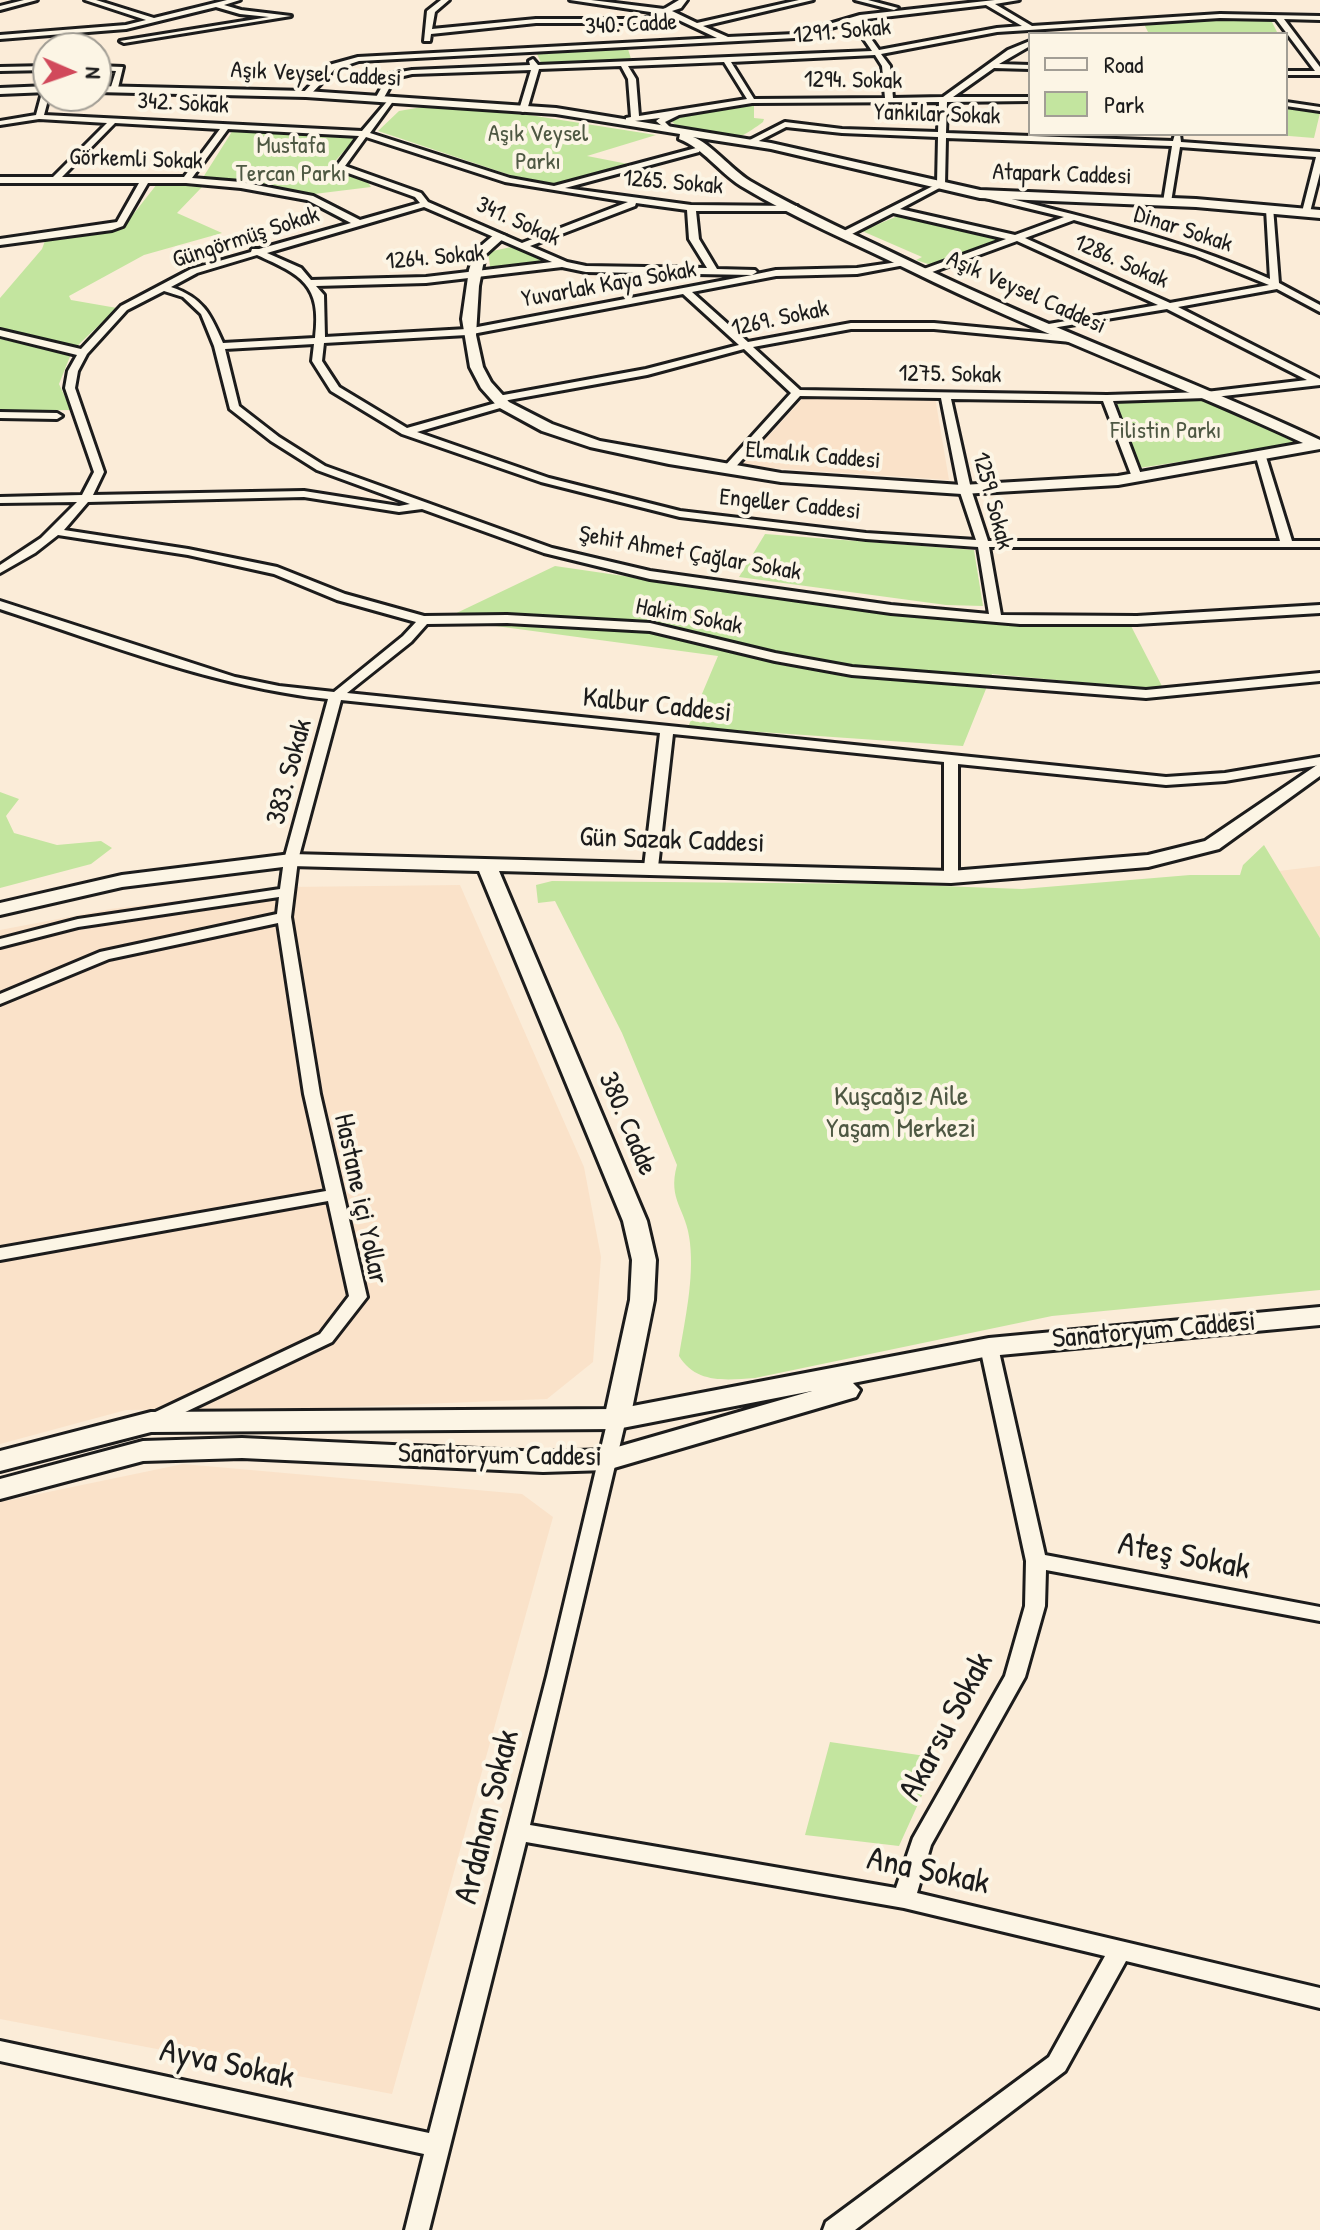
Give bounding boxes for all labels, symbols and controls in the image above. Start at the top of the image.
street label: 340. Cadde [584,8,678,42]
street label: 1291. Sokak [792,13,892,51]
north arrow [32,32,112,112]
legend [1028,32,1288,136]
text: Road [1104,48,1143,80]
street label: Aşık Veysel Caddesi [230,56,402,94]
text: N [79,66,109,79]
street label: 1294. Sokak [804,66,902,96]
street label: 342. Sokak [136,87,230,121]
text: Park [1104,88,1144,120]
street label: Yankılar Sokak [873,98,1001,132]
park label: Aşık Veysel Parkı [488,121,588,177]
park label: Mustafa Tercan Parkı [236,133,346,189]
street label: Görkemli Sokak [69,143,203,177]
street label: Atapark Caddesi [992,158,1132,192]
street label: 1265. Sokak [622,164,724,202]
street label: 341. Sokak [471,191,565,253]
street label: Güngörmüş Sokak [169,201,323,275]
street label: Dinar Sokak [1130,201,1236,259]
street label: 1286. Sokak [1069,228,1173,296]
street label: 1264. Sokak [384,239,486,277]
street label: Aşık Veysel Caddesi [942,245,1110,341]
street label: Yuvarlak Kaya Sokak [519,255,699,315]
street label: 1269. Sokak [729,295,831,343]
street label: 1275. Sokak [898,360,1002,390]
park label: Filistin Parkı [1111,418,1221,446]
street label: Elmalık Caddesi [744,436,882,476]
street label: 1259. Sokak [965,449,1019,553]
street label: Engeller Caddesi [718,483,862,527]
street label: Şehit Ahmet Çağlar Sokak [577,520,803,588]
street label: Hakim Sokak [633,593,745,641]
street label: Kalbur Caddesi [581,681,733,731]
street label: 383. Sokak [260,715,320,829]
street label: Gün Sazak Caddesi [579,821,765,861]
street label: 380. Cadde [590,1067,664,1181]
park label: Kuşcağız Aile Yaşam Merkezi [826,1081,976,1147]
street label: Hastane içi Yollar [326,1111,394,1287]
street label: Sanatoryum Caddesi [1051,1305,1257,1357]
street label: Sanatoryum Caddesi [398,1437,602,1475]
street label: Ateş Sokak [1115,1524,1253,1590]
street label: Akarsu Sokak [891,1646,1003,1808]
street label: Ardahan Sokak [447,1726,529,1908]
street label: Ana Sokak [863,1839,993,1905]
street label: Ayva Sokak [156,2031,298,2099]

